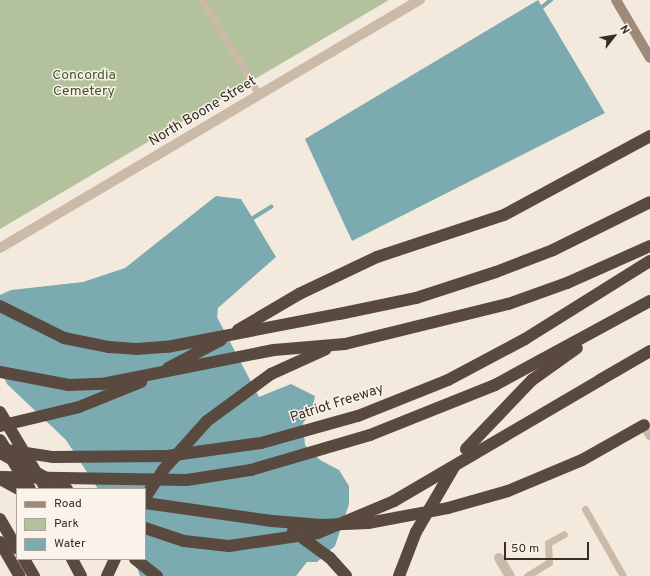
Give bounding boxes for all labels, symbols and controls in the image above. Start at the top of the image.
north arrow [594,16,634,56]
text: N [616,23,632,37]
park label: Concordia Cemetery [52,68,116,100]
street label: North Boone Street [146,73,260,151]
street label: Patriot Freeway [288,381,386,427]
legend [16,488,146,560]
text: Road [54,496,82,512]
text: Park [54,516,79,532]
scale bar [506,534,591,560]
text: Water [54,536,86,552]
text: 50 m [511,541,539,557]

